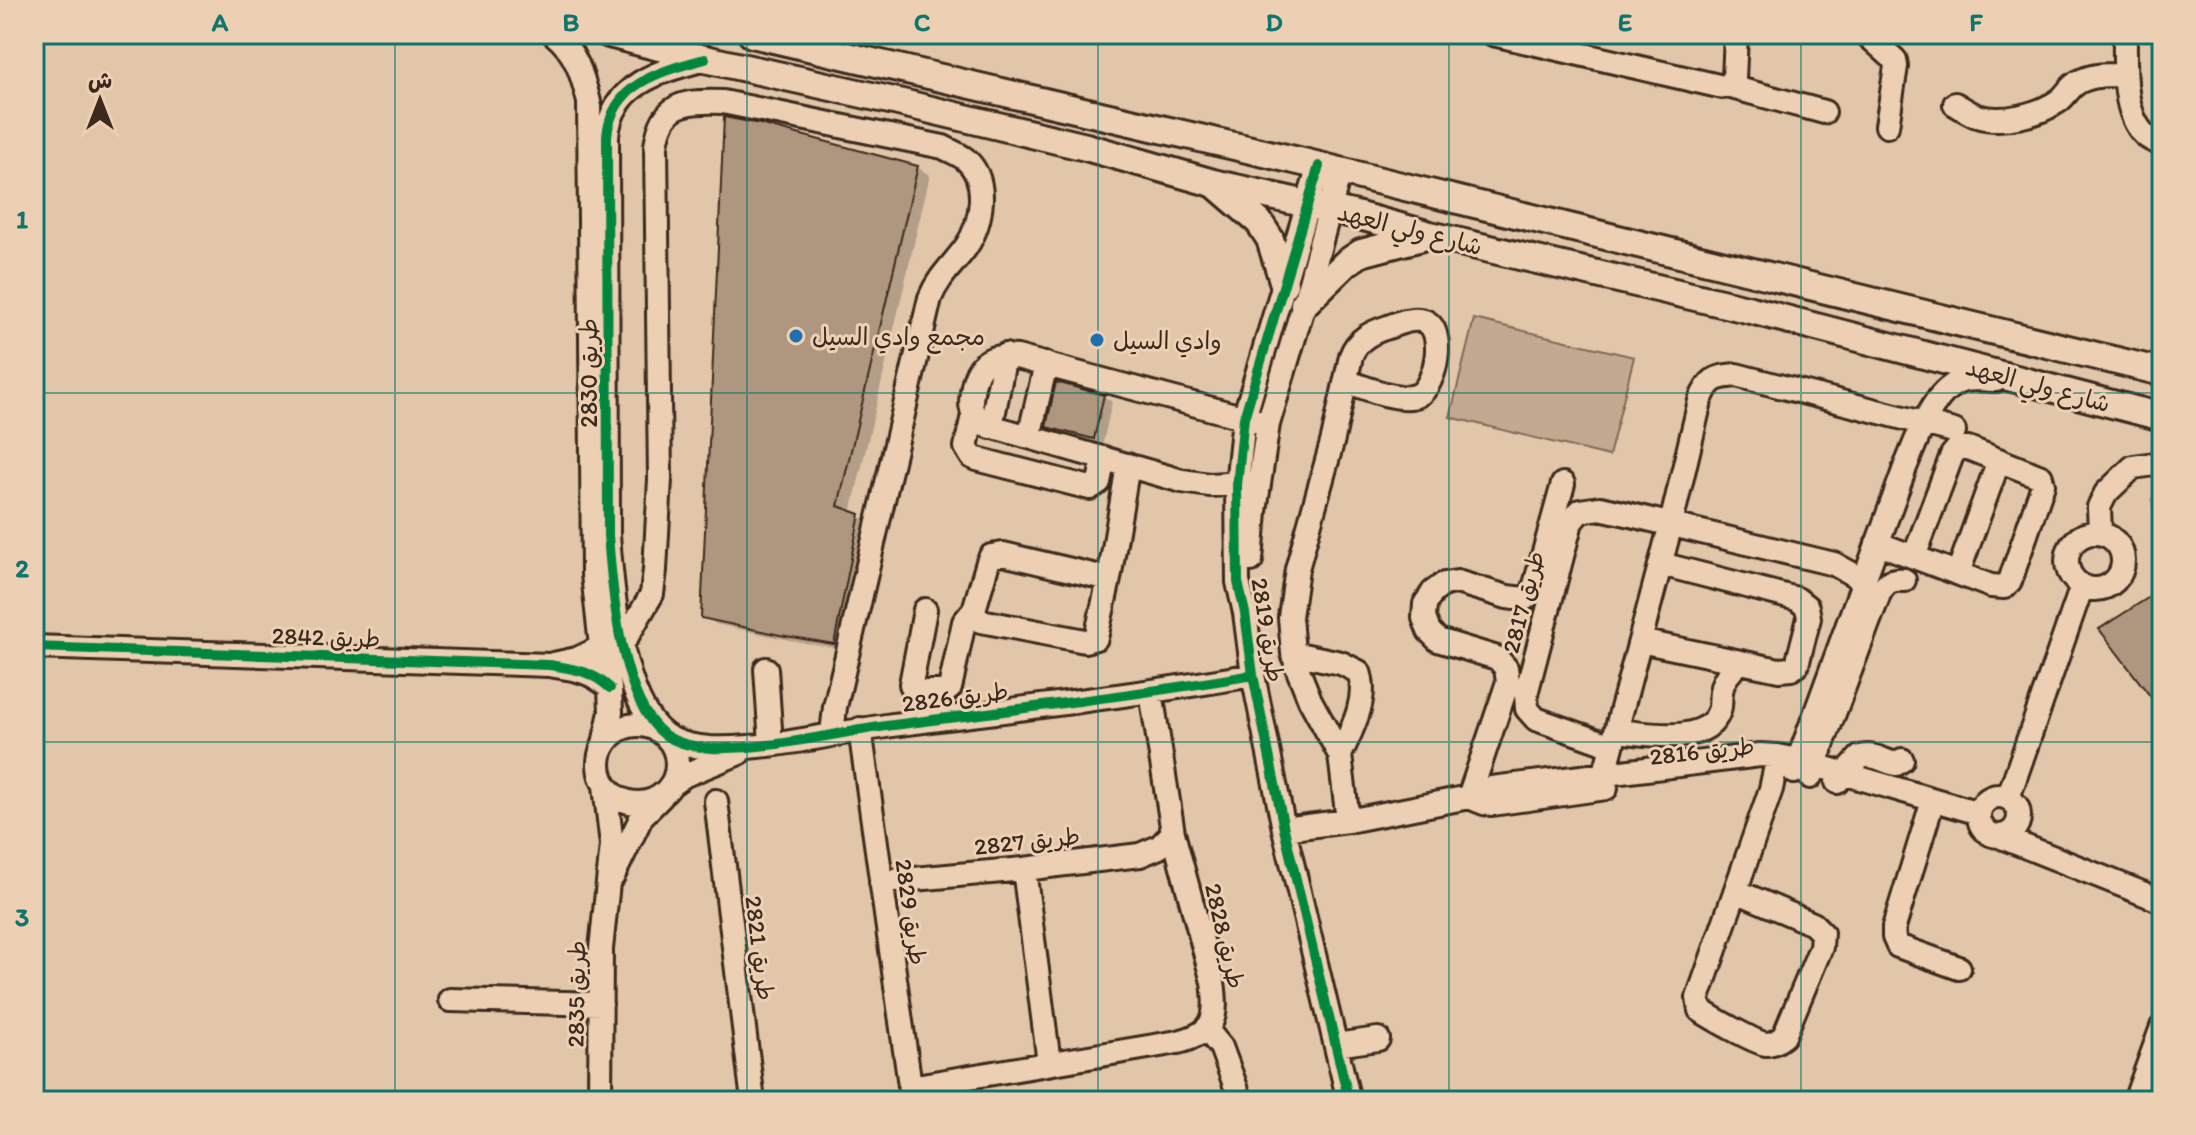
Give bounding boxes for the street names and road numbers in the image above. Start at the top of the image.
street label: شارع ولي العهد [1333,197,1485,268]
street label: طريق 2830 [574,318,603,428]
street label: شارع ولي العهد [1961,352,2113,425]
street label: طريق 2817 [1495,548,1551,656]
street label: طريق 2819 [1245,576,1291,684]
street label: طريق 2842 [271,621,381,653]
street label: طريق 2826 [900,676,1010,718]
street label: طريق 2816 [1648,731,1756,771]
street label: طريق 2827 [973,821,1081,861]
street label: طريق 2829 [889,857,933,967]
street label: طريق 2828 [1199,880,1251,992]
street label: طريق 2821 [739,894,781,1002]
street label: طريق 2835 [561,940,591,1048]

